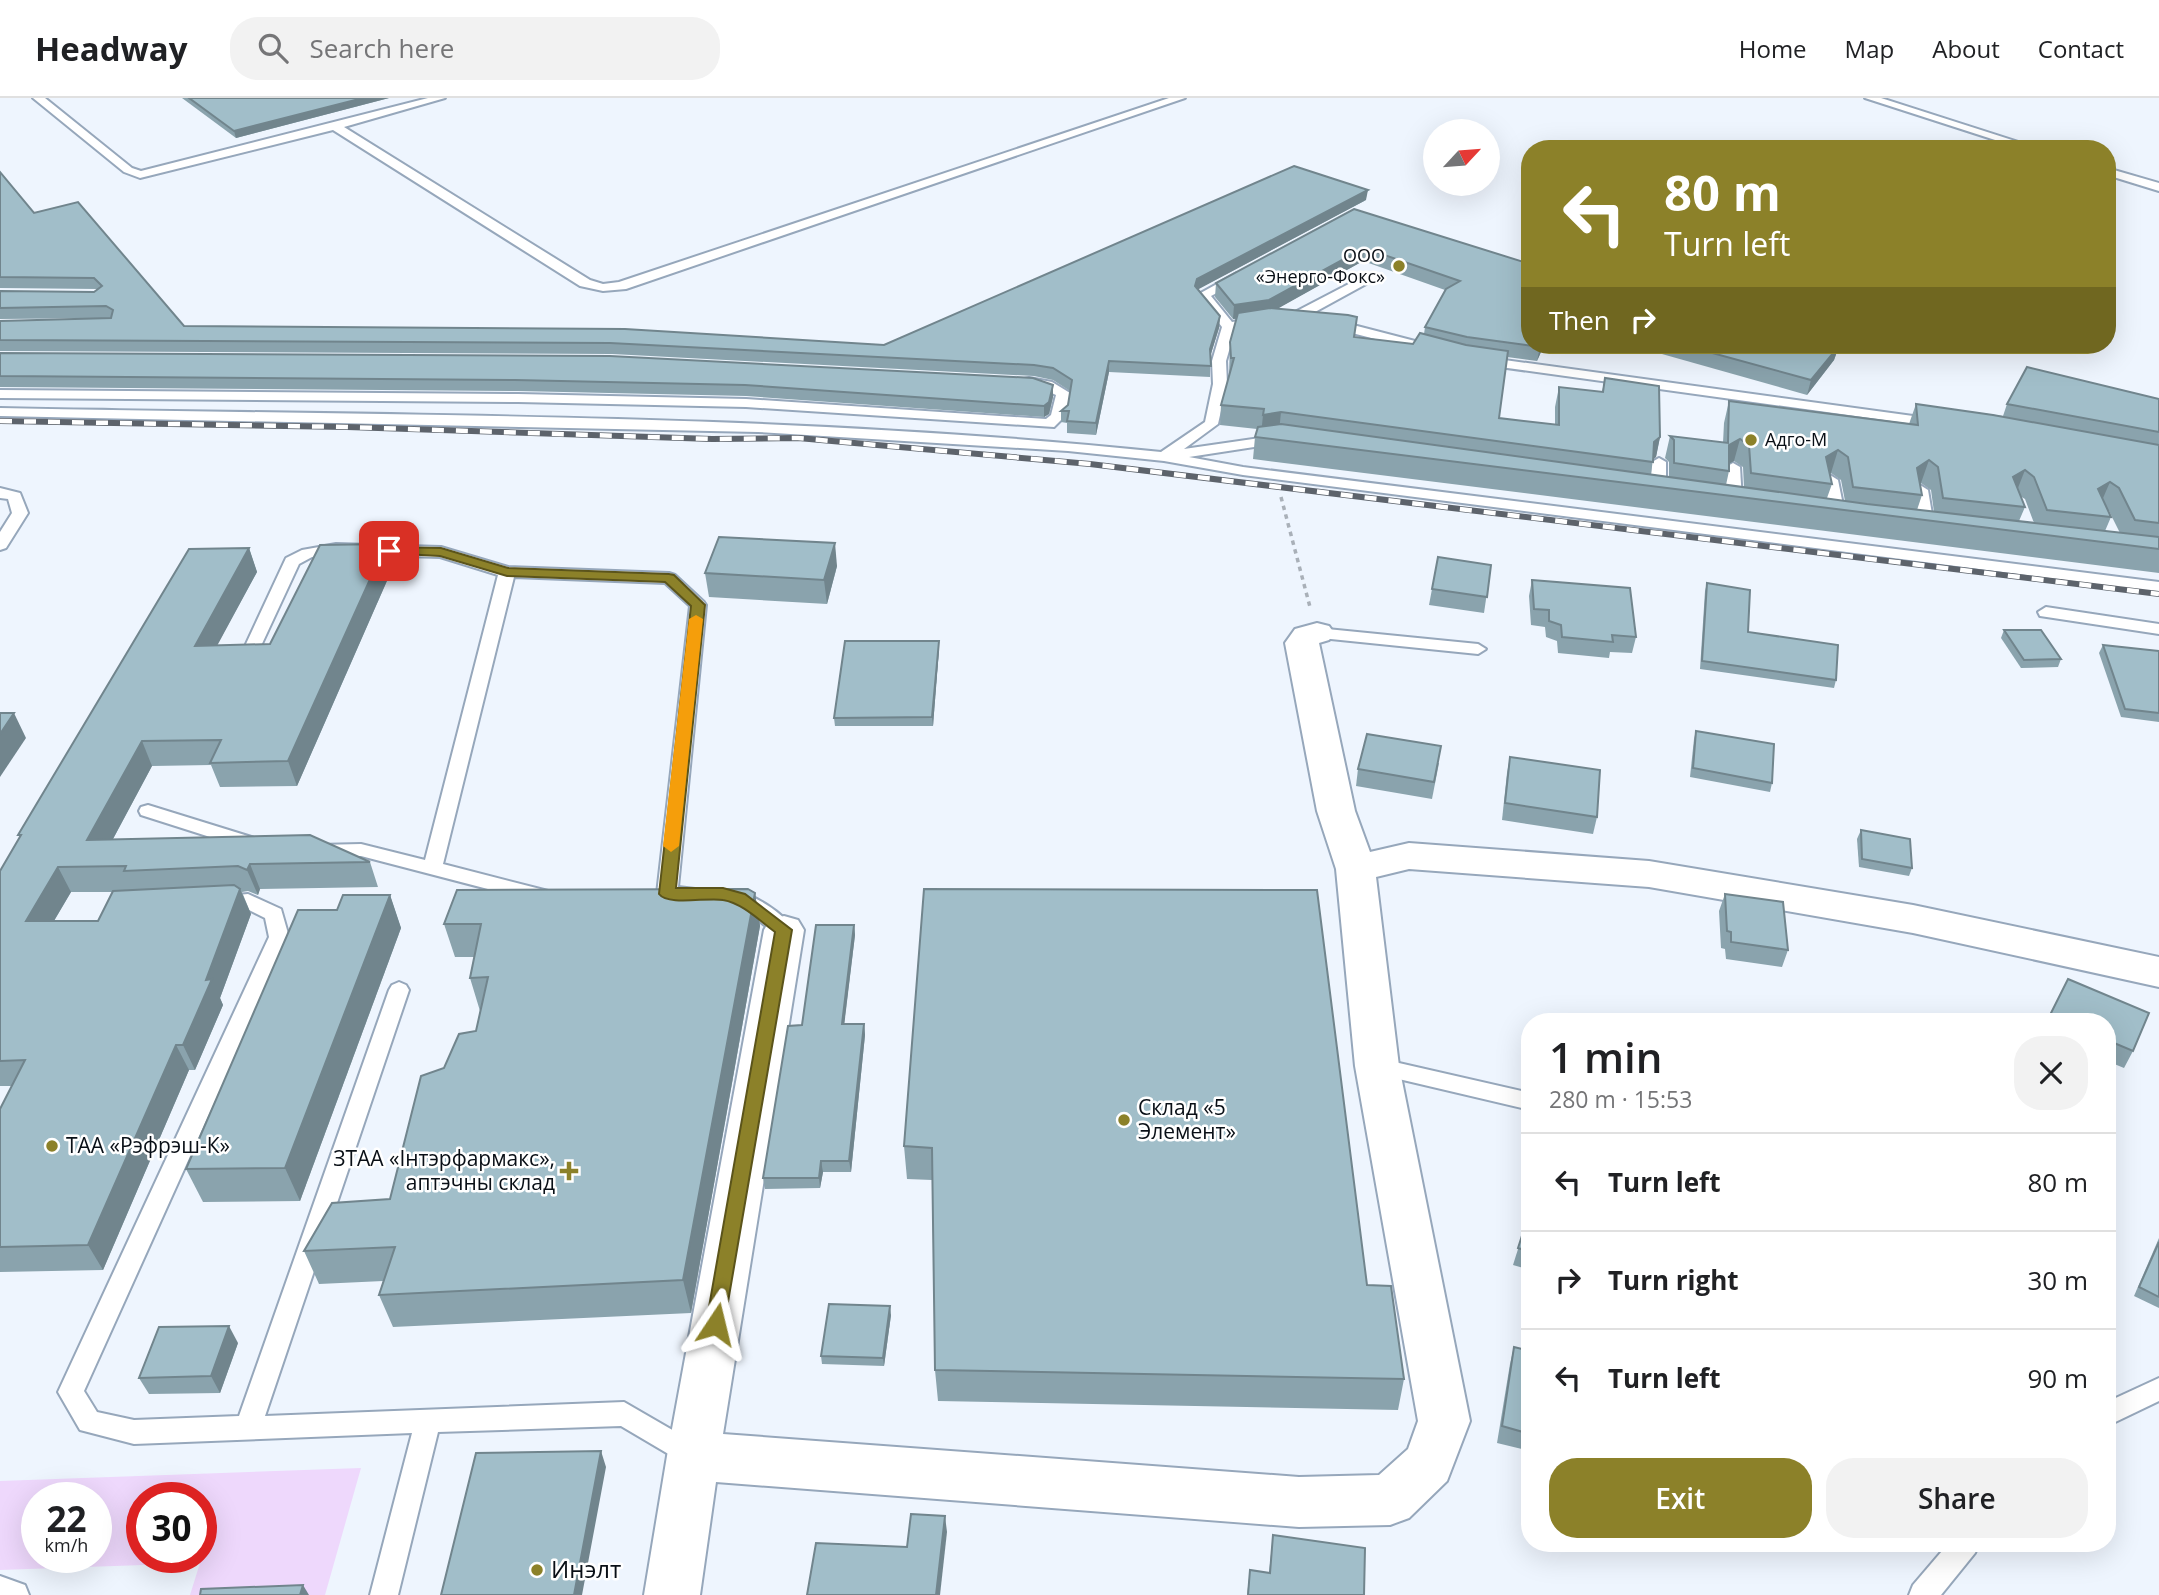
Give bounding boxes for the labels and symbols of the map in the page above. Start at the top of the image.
north arrow [1423,119,1500,196]
place label: ООО «Энерго-Фокс» [1256,243,1385,288]
marker: ООО «Энерго-Фокс» [1391,258,1407,274]
place label: Адго-М [1765,427,1827,451]
marker: Адго-М [1743,432,1759,448]
pin [359,521,419,581]
place label: Склад «5 Элемент» [1138,1093,1236,1145]
marker: Склад «5 Элемент» [1116,1112,1132,1128]
place label: ТАА «Рэфрэш-К» [66,1131,230,1159]
marker: ТАА «Рэфрэш-К» [44,1138,60,1154]
place label: ЗТАА «Інтэрфармакс», аптэчны склад [333,1144,555,1196]
marker: ЗТАА «Інтэрфармакс», аптэчны склад [561,1163,577,1179]
position arrow [679,1287,753,1361]
speed limit sign: 30 [126,1482,217,1573]
place label: Инэлт [551,1552,621,1585]
marker: Инэлт [529,1562,545,1578]

